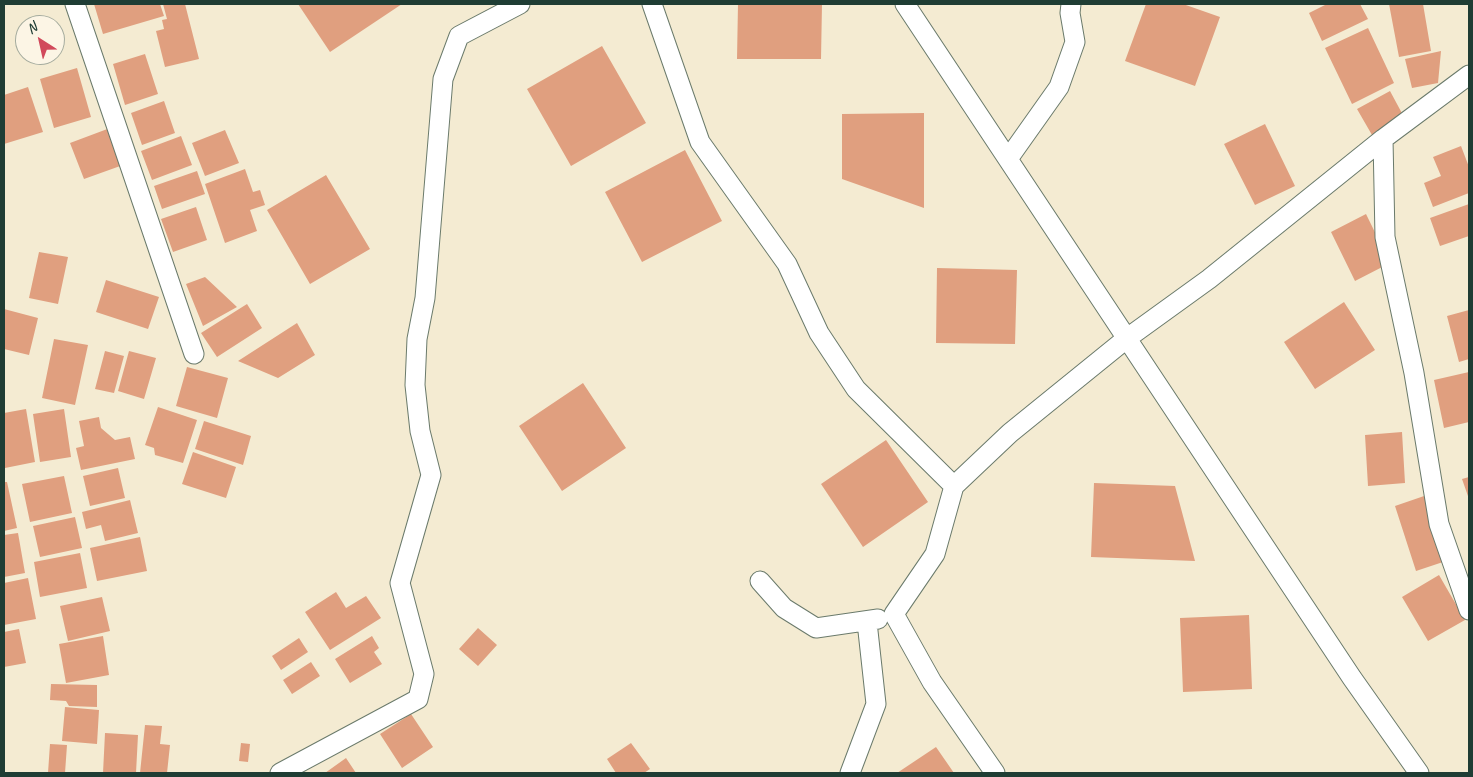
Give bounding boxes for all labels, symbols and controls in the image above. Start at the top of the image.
north arrow [15,15,65,65]
text: N [23,19,40,38]

